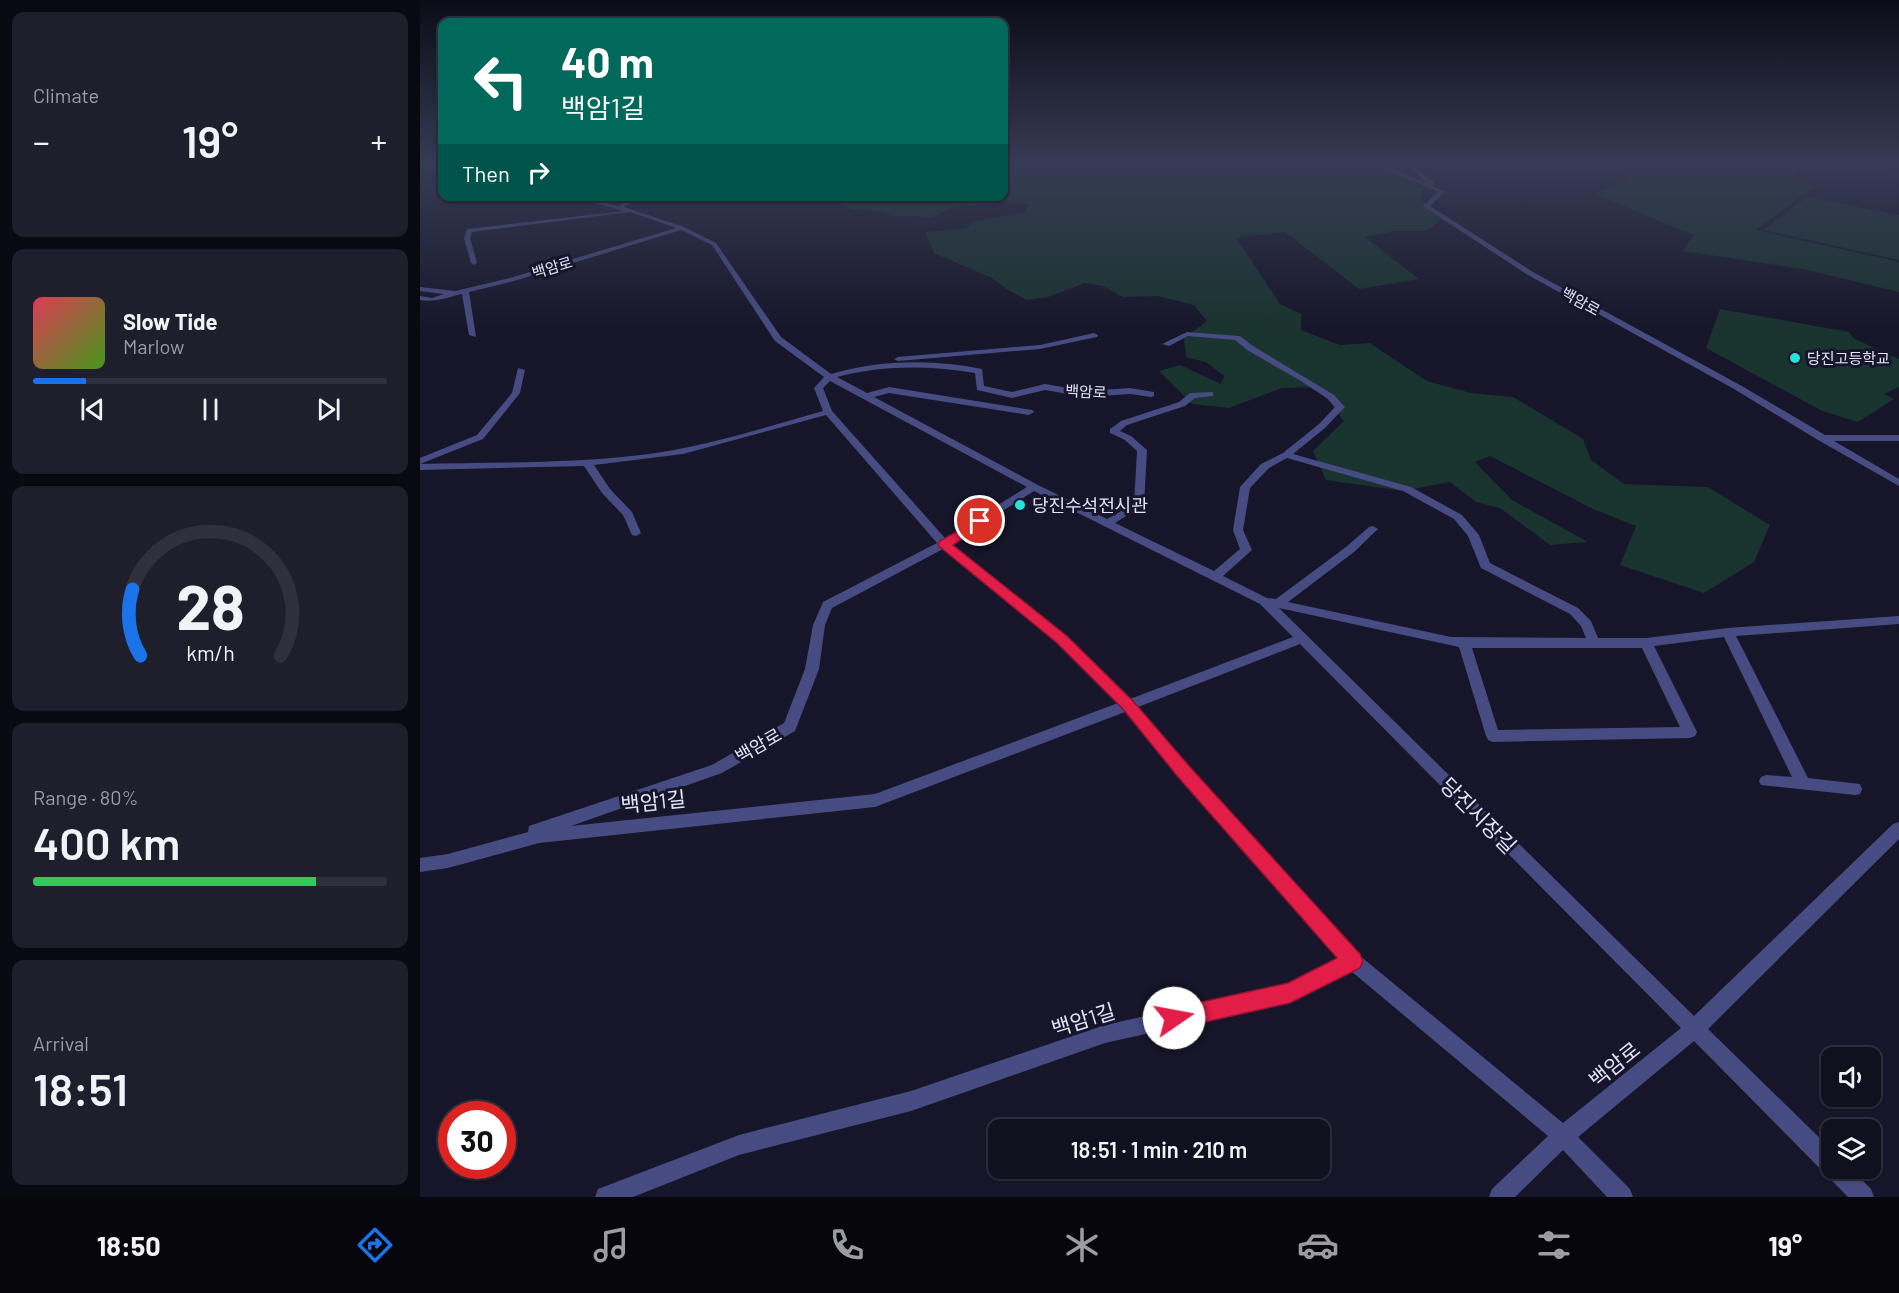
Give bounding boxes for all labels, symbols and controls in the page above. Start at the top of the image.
text: 40 m [561,36,654,86]
icon: left [462,42,540,120]
text: Climate [33,83,99,107]
text: 백암1길 [561,91,645,123]
text: 19° [182,113,238,167]
text: − [33,121,50,161]
text: + [371,121,387,161]
icon: right [522,156,555,189]
text: Then [462,160,510,186]
street label: 백암로 [530,252,574,282]
street label: 백암로 [1559,283,1603,319]
text: Slow Tide [123,308,218,334]
text: Marlow [123,334,184,358]
place label: 당진고등학교 [1807,349,1890,367]
marker: 당진고등학교 [1788,351,1802,365]
street label: 백암로 [1065,381,1107,401]
icon: previous [76,393,109,426]
icon: pause [194,393,227,426]
icon: next [312,393,345,426]
place label: 당진수석전시관 [1032,494,1148,516]
pin [954,495,1005,546]
marker: 당진수석전시관 [1013,498,1027,512]
icon: arrive [963,504,996,537]
text: 28 [176,568,244,642]
text: km/h [186,640,234,665]
street label: 백암로 [731,723,785,767]
street label: 당진시장길 [1436,772,1522,858]
text: Range · 80% [33,785,138,809]
street label: 백암1길 [619,785,687,817]
text: 400 km [33,815,180,869]
position arrow [1142,986,1206,1050]
street label: 백암1길 [1048,997,1118,1041]
text: Arrival [33,1031,89,1055]
street label: 백암로 [1584,1036,1644,1092]
map controls [1821,1047,1881,1179]
button: sound [1821,1047,1881,1107]
text: 18:51 [33,1061,128,1115]
speed limit sign: 30 [438,1101,516,1179]
button: layers [1821,1119,1881,1179]
text: 18:51 · 1 min · 210 m [1071,1136,1247,1162]
icon: directions [354,1224,396,1266]
icon: music [590,1224,632,1266]
icon: phone [826,1224,868,1266]
icon: climate [1061,1224,1103,1266]
icon: car [1297,1224,1339,1266]
icon: filters [1533,1224,1575,1266]
text: 18:50 [97,1229,161,1261]
text: 19° [1768,1229,1802,1261]

